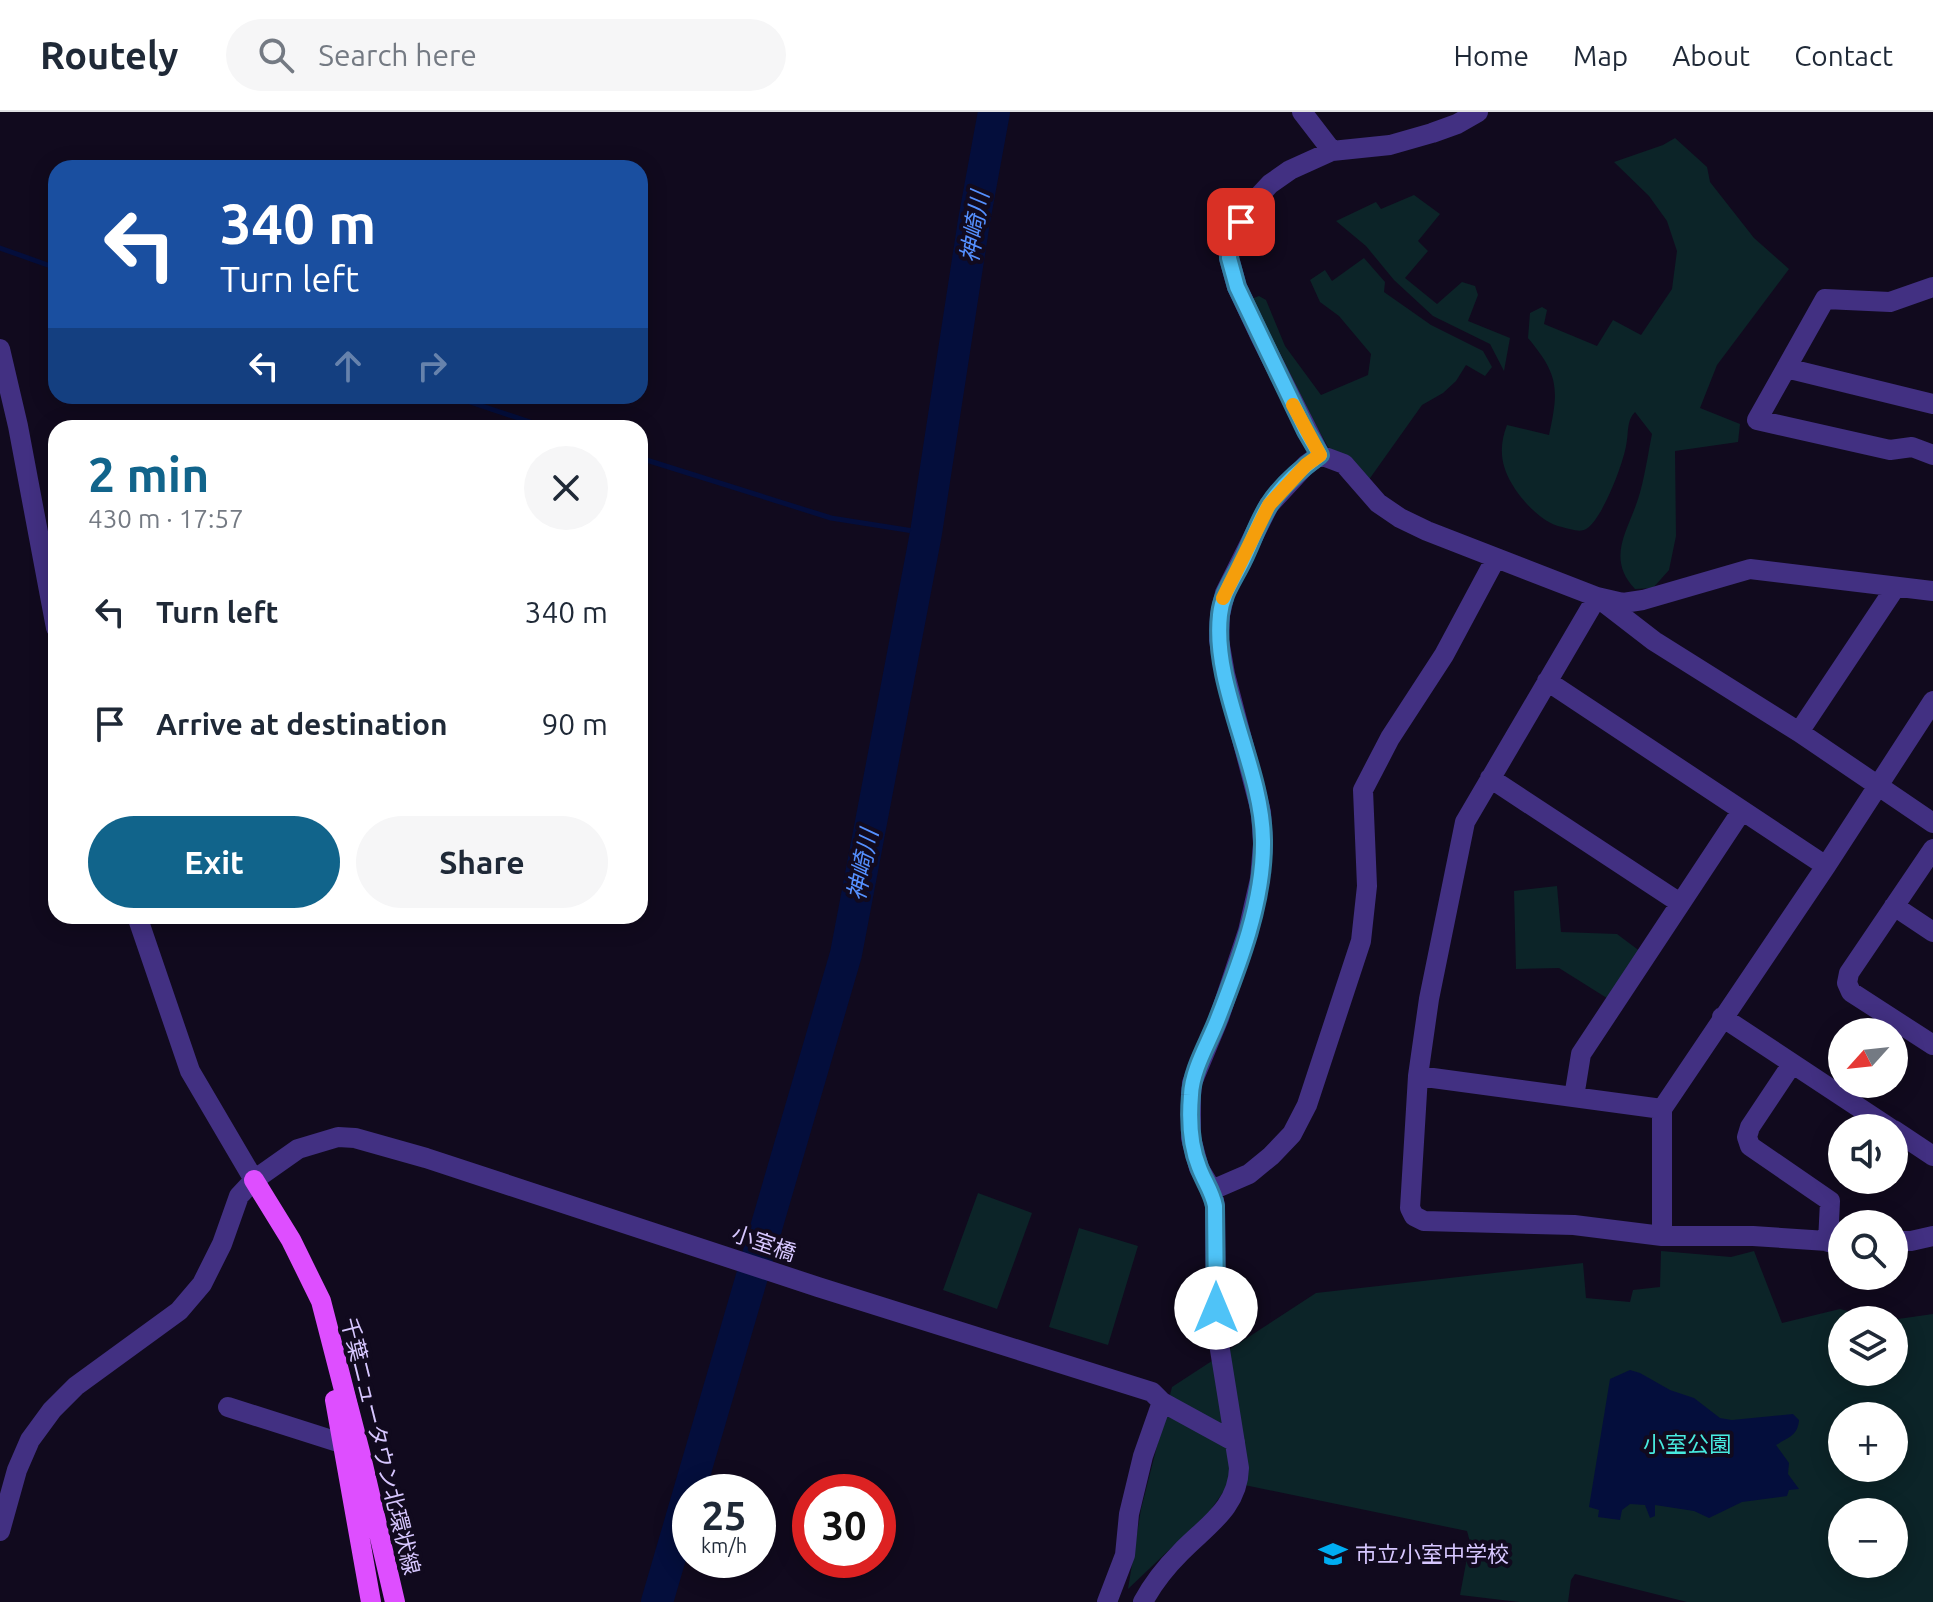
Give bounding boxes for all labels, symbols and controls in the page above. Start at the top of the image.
search box [226,19,786,91]
icon: search [254,33,298,77]
text: Routely [40,34,178,76]
text: Search here [318,38,477,72]
text: Home [1454,40,1529,71]
text: Map [1573,40,1628,71]
text: About [1672,40,1750,71]
text: Contact [1794,40,1893,71]
water label: 神崎川 [956,186,994,265]
pin [1207,188,1275,256]
icon: left [88,192,192,296]
text: 340 m [220,192,376,255]
icon: arrive [1219,200,1263,244]
text: Turn left [220,258,359,299]
icon: left [242,344,286,388]
icon: ahead [326,344,370,388]
icon: right [410,344,454,388]
button: close [524,446,608,530]
text: 2 min [88,447,209,501]
text: 430 m · 17:57 [88,504,244,533]
icon: left [88,590,132,634]
text: Turn left [156,595,278,629]
text: 340 m [524,595,608,629]
icon: arrive [88,702,132,746]
text: Arrive at destination [156,707,448,741]
text: 90 m [541,707,608,741]
button: Exit [88,816,340,908]
button: Share [356,816,608,908]
water label: 神崎川 [842,824,883,903]
north arrow [1828,1018,1908,1098]
map controls [1828,1018,1908,1578]
button: sound [1828,1114,1908,1194]
button: search [1828,1210,1908,1290]
street label: 小室橋 [729,1220,799,1265]
position arrow [1174,1266,1258,1350]
button: layers [1828,1306,1908,1386]
street label: 千葉ニュータウン北環状線 [337,1315,426,1577]
button: + [1828,1402,1908,1482]
park label: 小室公園 [1643,1431,1731,1456]
speed limit sign: 30 [792,1474,896,1578]
text: 25 [701,1493,747,1538]
button: − [1828,1498,1908,1578]
text: km/h [701,1534,747,1557]
school or university icon: 市立小室中学校 [1318,1539,1348,1569]
place label: 市立小室中学校 [1355,1541,1509,1566]

